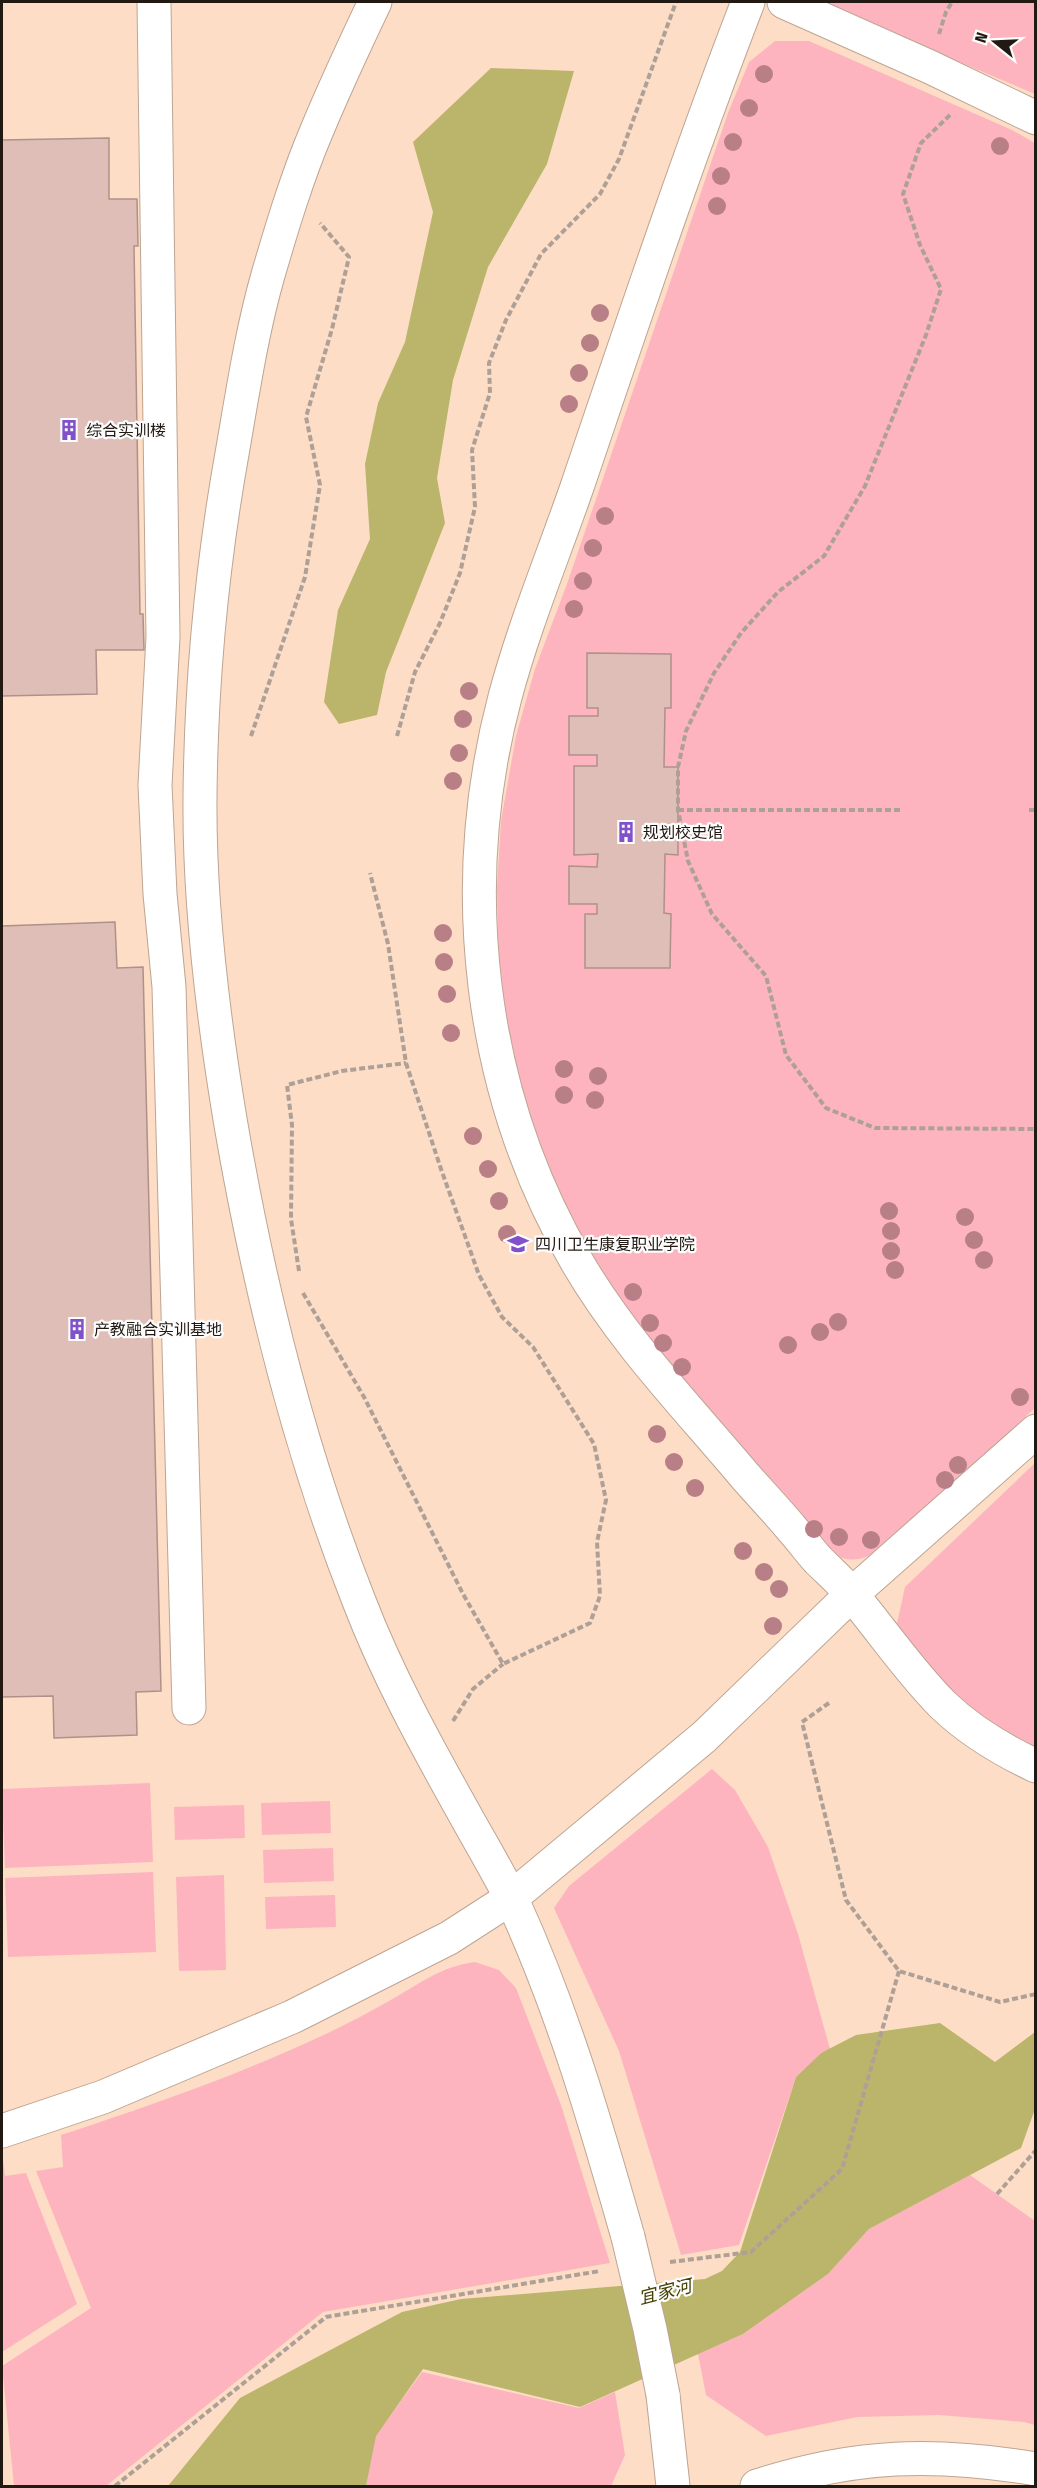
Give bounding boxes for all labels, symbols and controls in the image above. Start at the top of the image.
north arrow [965,12,1025,72]
text: N [971,30,992,45]
building icon: 综合实训楼 [57,418,81,442]
place label: 综合实训楼 [86,421,166,440]
building icon: 规划校史馆 [614,820,638,844]
place label: 规划校史馆 [643,823,723,842]
school or university icon: 四川卫生康复职业学院 [506,1232,530,1256]
place label: 四川卫生康复职业学院 [535,1235,695,1254]
building icon: 产教融合实训基地 [65,1317,89,1341]
place label: 产教融合实训基地 [94,1320,222,1339]
water label: 宜家河 [636,2274,697,2309]

